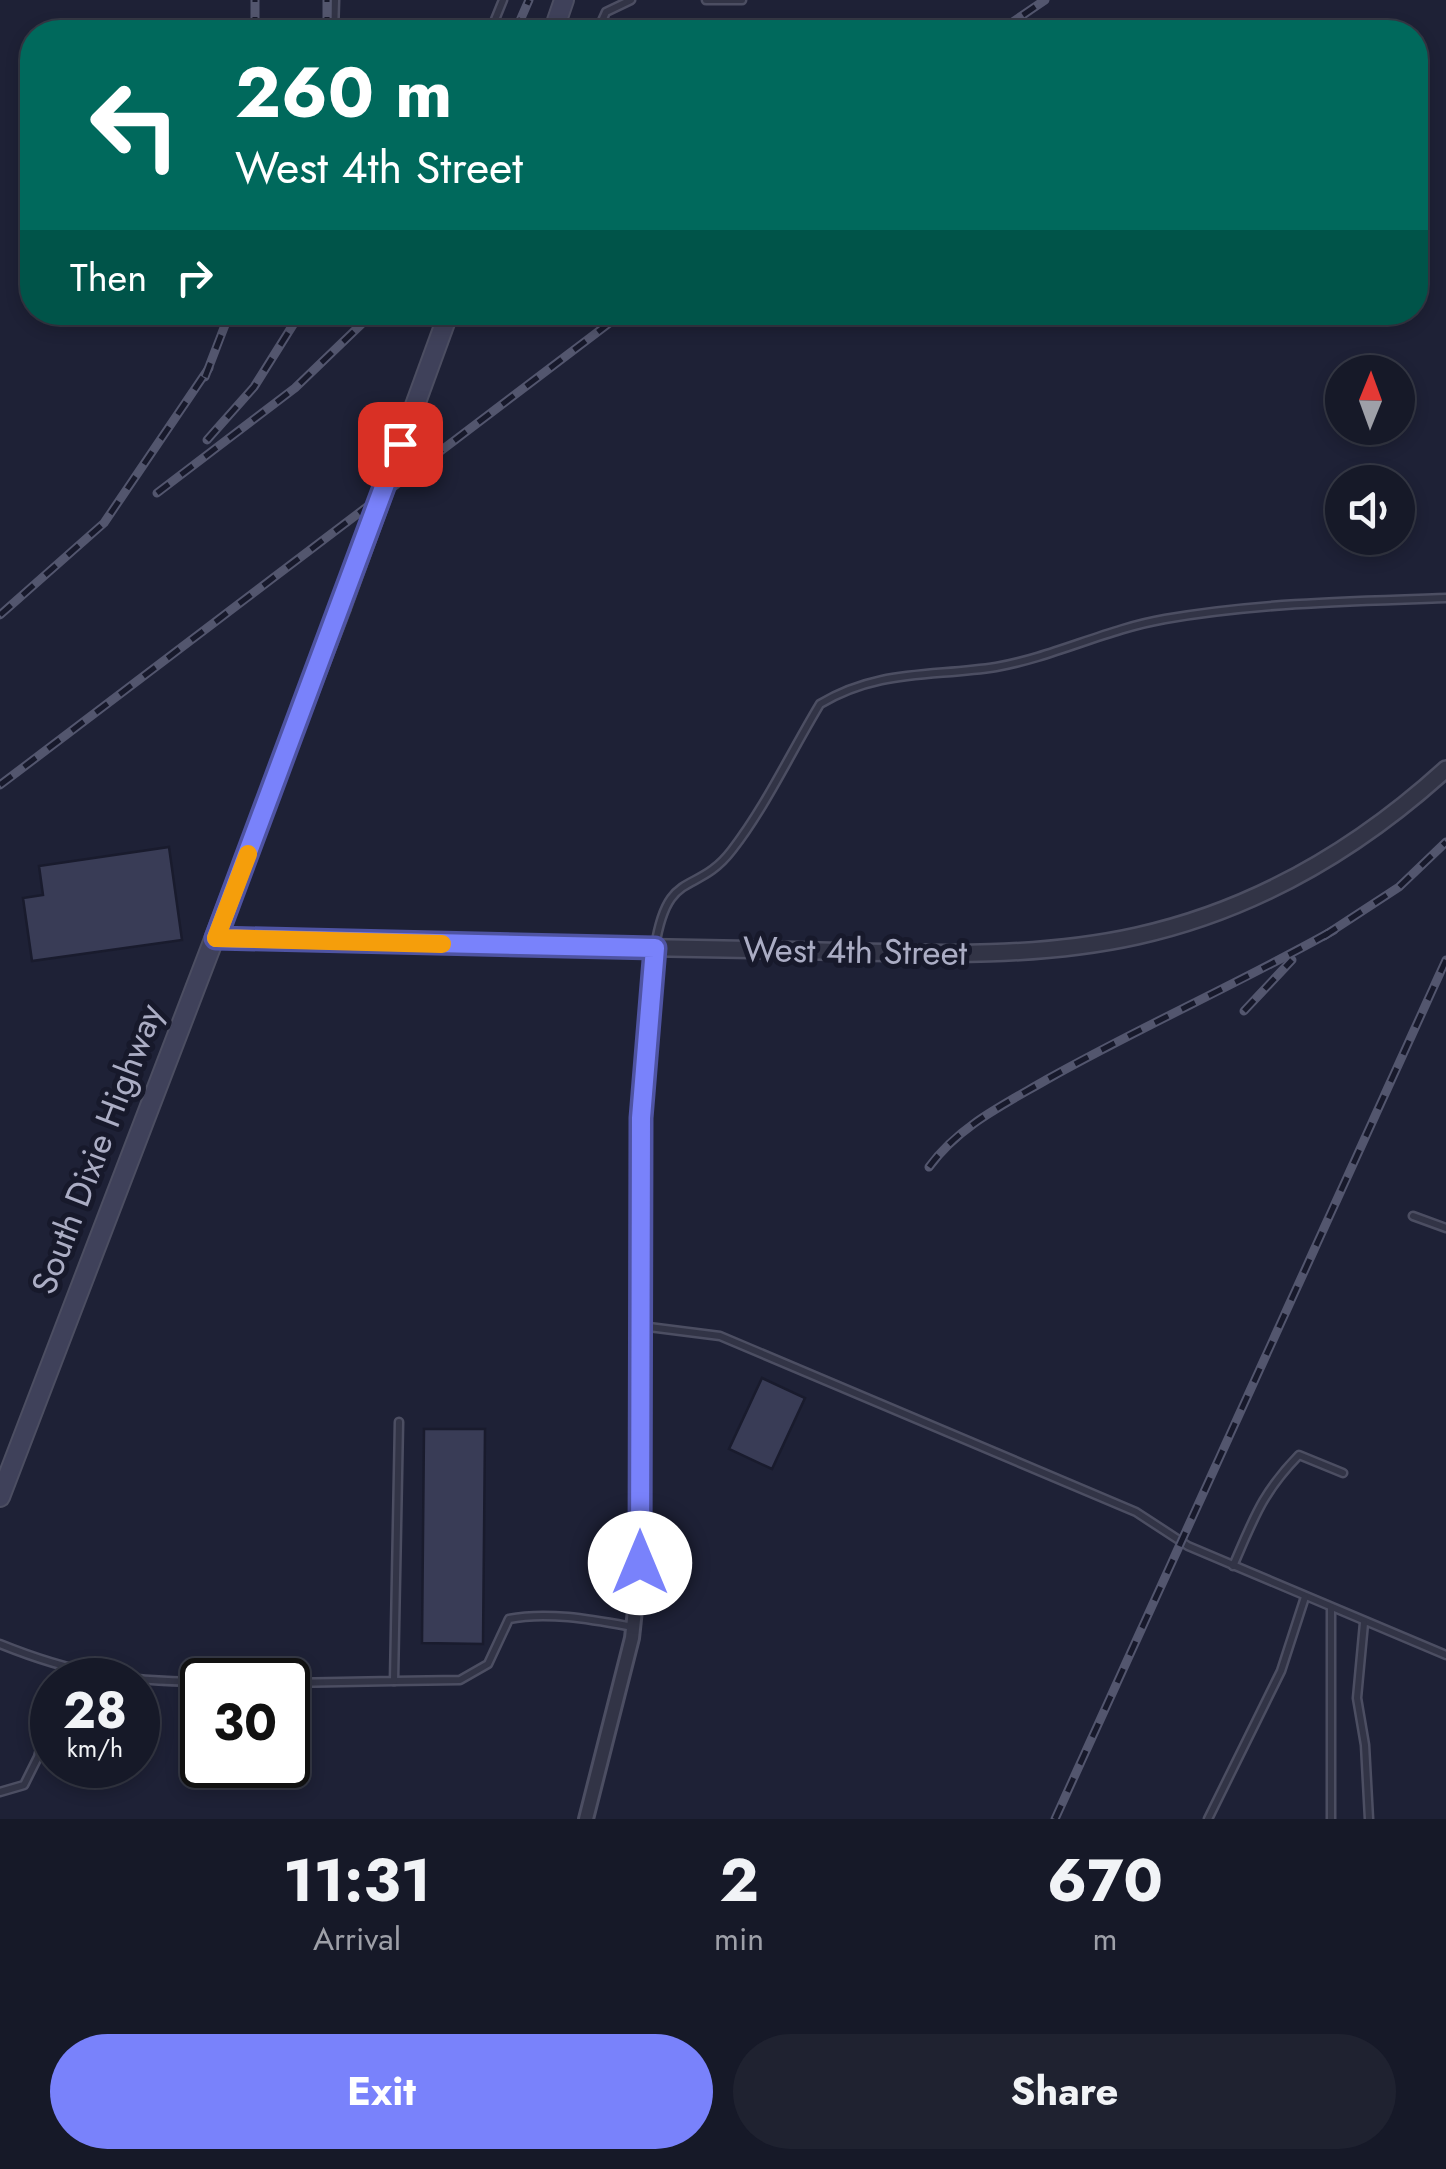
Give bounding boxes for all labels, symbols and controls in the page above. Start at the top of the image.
text: 260 m [235,42,453,143]
icon: left [70,60,200,190]
text: West 4th Street [235,135,523,200]
text: Then [70,250,147,305]
icon: right [167,250,222,305]
north arrow [1325,355,1415,445]
map controls [1325,355,1415,555]
pin [358,402,443,487]
icon: arrive [373,417,428,472]
button: sound [1325,465,1415,555]
street label: West 4th Street [743,924,968,978]
street label: South Dixie Highway [19,996,176,1301]
position arrow [588,1511,692,1615]
speed limit sign: 30 [180,1658,310,1788]
text: 28 [63,1674,127,1747]
text: km/h [67,1730,123,1766]
text: 11:31 [283,1837,431,1924]
text: 2 [719,1837,759,1924]
text: 670 [1047,1837,1163,1924]
text: Arrival [313,1916,401,1962]
text: min [714,1916,764,1962]
text: m [1093,1916,1118,1962]
button: Exit [50,2034,713,2149]
button: Share [733,2034,1396,2149]

